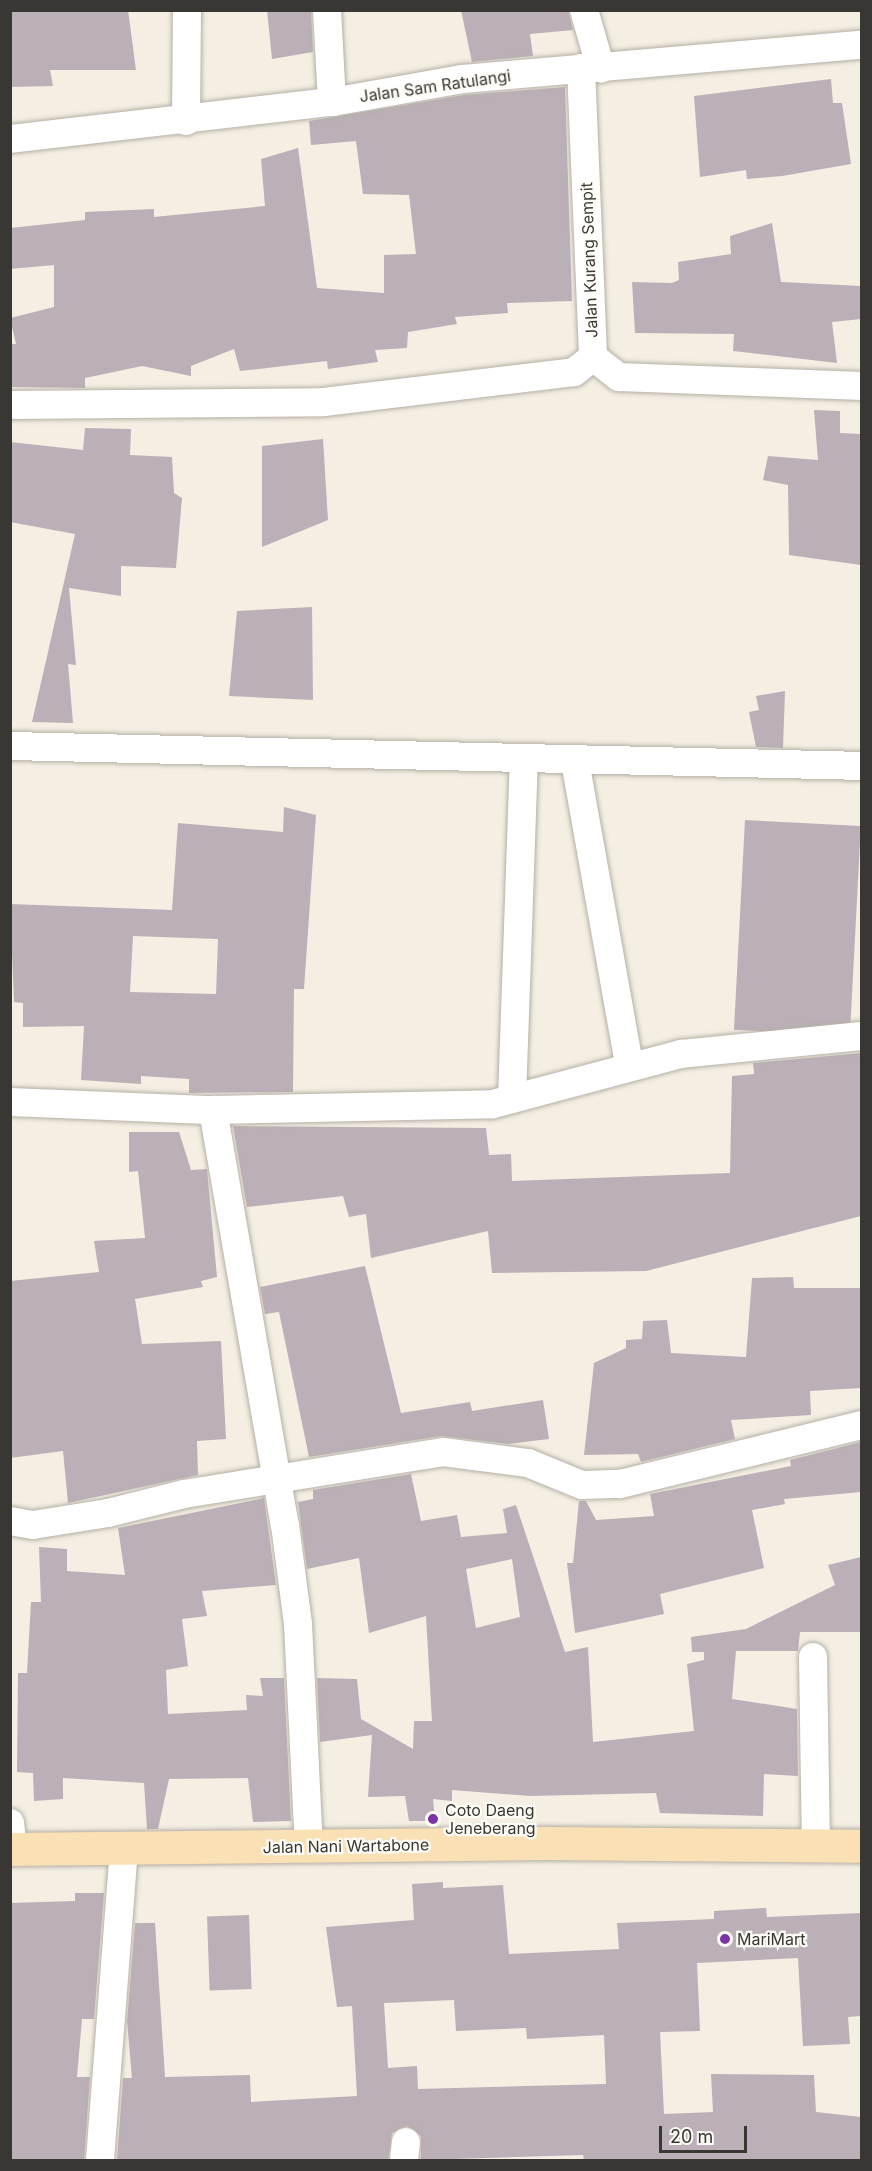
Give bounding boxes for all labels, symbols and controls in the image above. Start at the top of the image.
street label: Jalan Sam Ratulangi [358,66,512,106]
street label: Jalan Kurang Sempit [577,182,601,338]
place label: Coto Daeng Jeneberang [445,1800,536,1838]
marker: Coto Daeng Jeneberang [426,1812,440,1826]
street label: Jalan Nani Wartabone [263,1835,429,1857]
place label: MariMart [737,1929,806,1949]
marker: MariMart [718,1932,732,1946]
scale bar [662,2114,750,2152]
text: 20 m [670,2126,713,2147]

